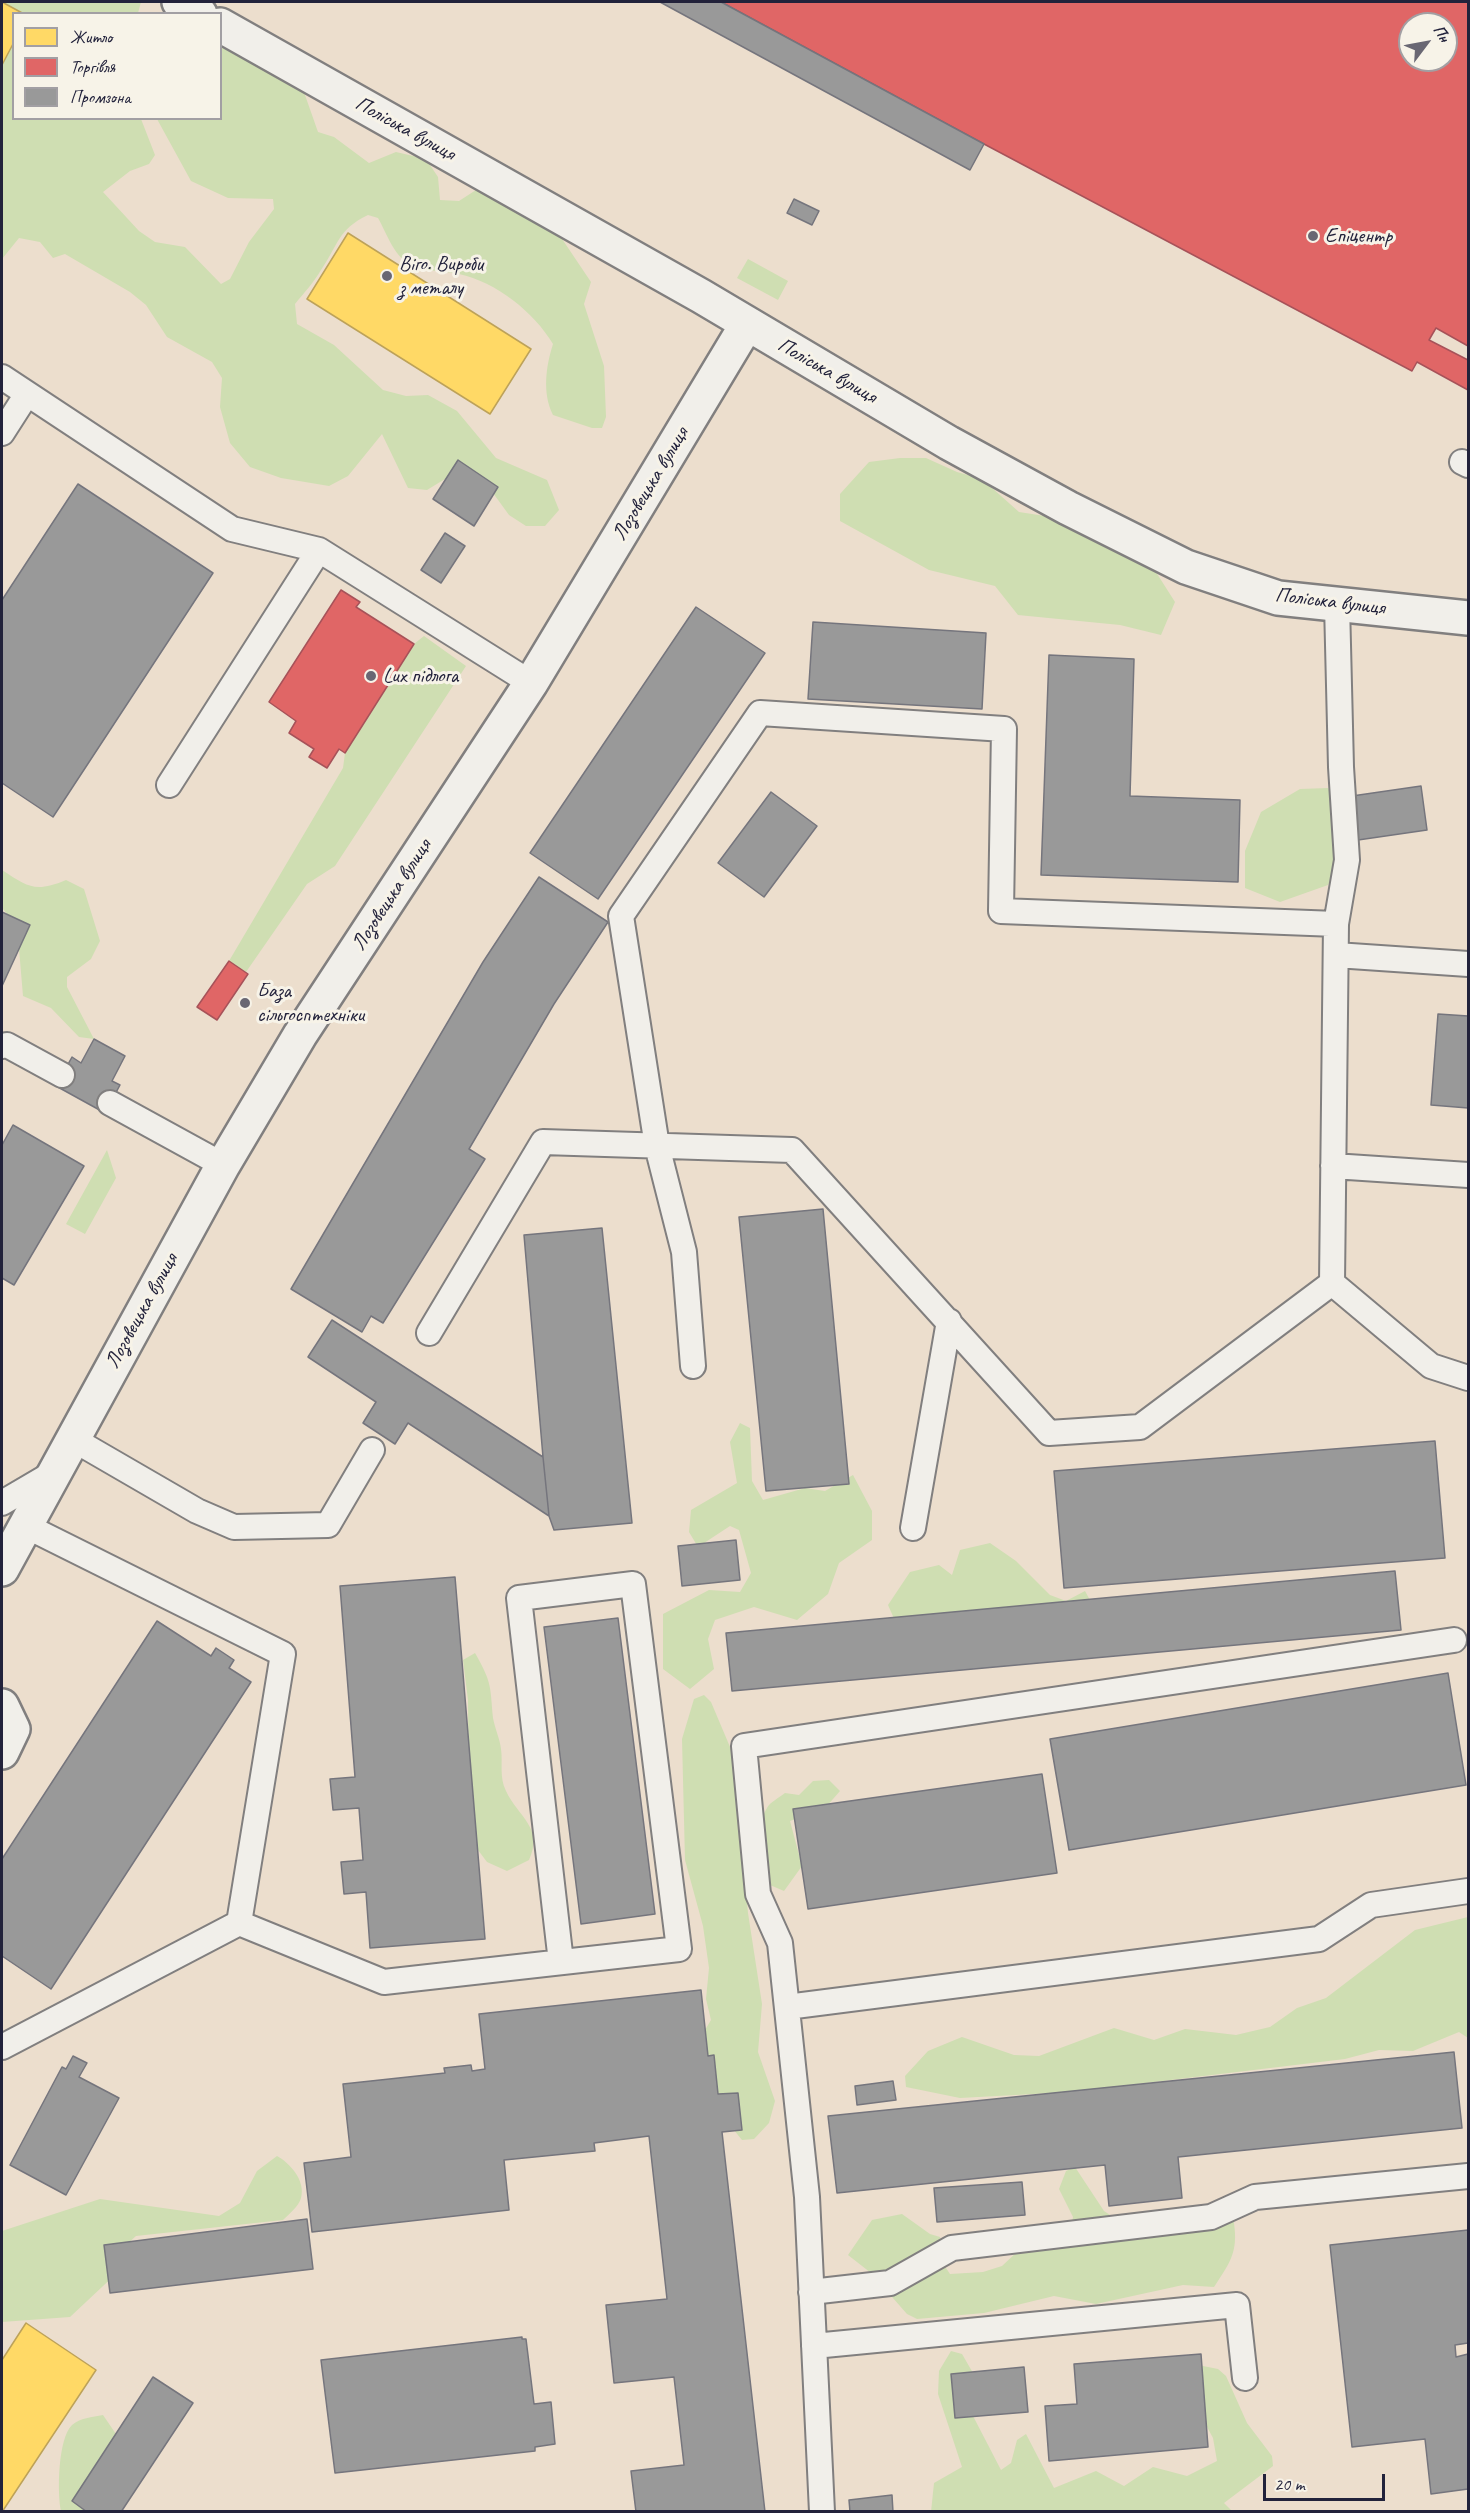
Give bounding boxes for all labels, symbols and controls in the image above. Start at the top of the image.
legend [12,12,222,120]
north arrow [1398,12,1458,72]
text: Пн [1429,21,1454,46]
text: Житло [70,26,112,48]
text: Торгівля [70,56,115,78]
text: Промзона [70,86,131,108]
street label: Поліська вулиця [351,91,459,167]
place label: Епіцентр [1325,223,1392,249]
marker: Епіцентр [1306,229,1320,243]
place label: Віго. Вироби з металу [399,251,483,301]
marker: Віго. Вироби з металу [380,269,394,283]
street label: Поліська вулиця [773,332,881,410]
street label: Лозовецька вулиця [607,423,695,545]
street label: Поліська вулиця [1274,583,1386,621]
place label: Lux підлога [383,663,458,689]
marker: Lux підлога [364,669,378,683]
street label: Лозовецька вулиця [347,835,437,955]
place label: База сільгосптехніки [257,978,364,1028]
marker: База сільгосптехніки [238,996,252,1010]
street label: Лозовецька вулиця [100,1249,184,1373]
scale bar [1266,2462,1388,2500]
text: 20 m [1274,2473,1305,2495]

